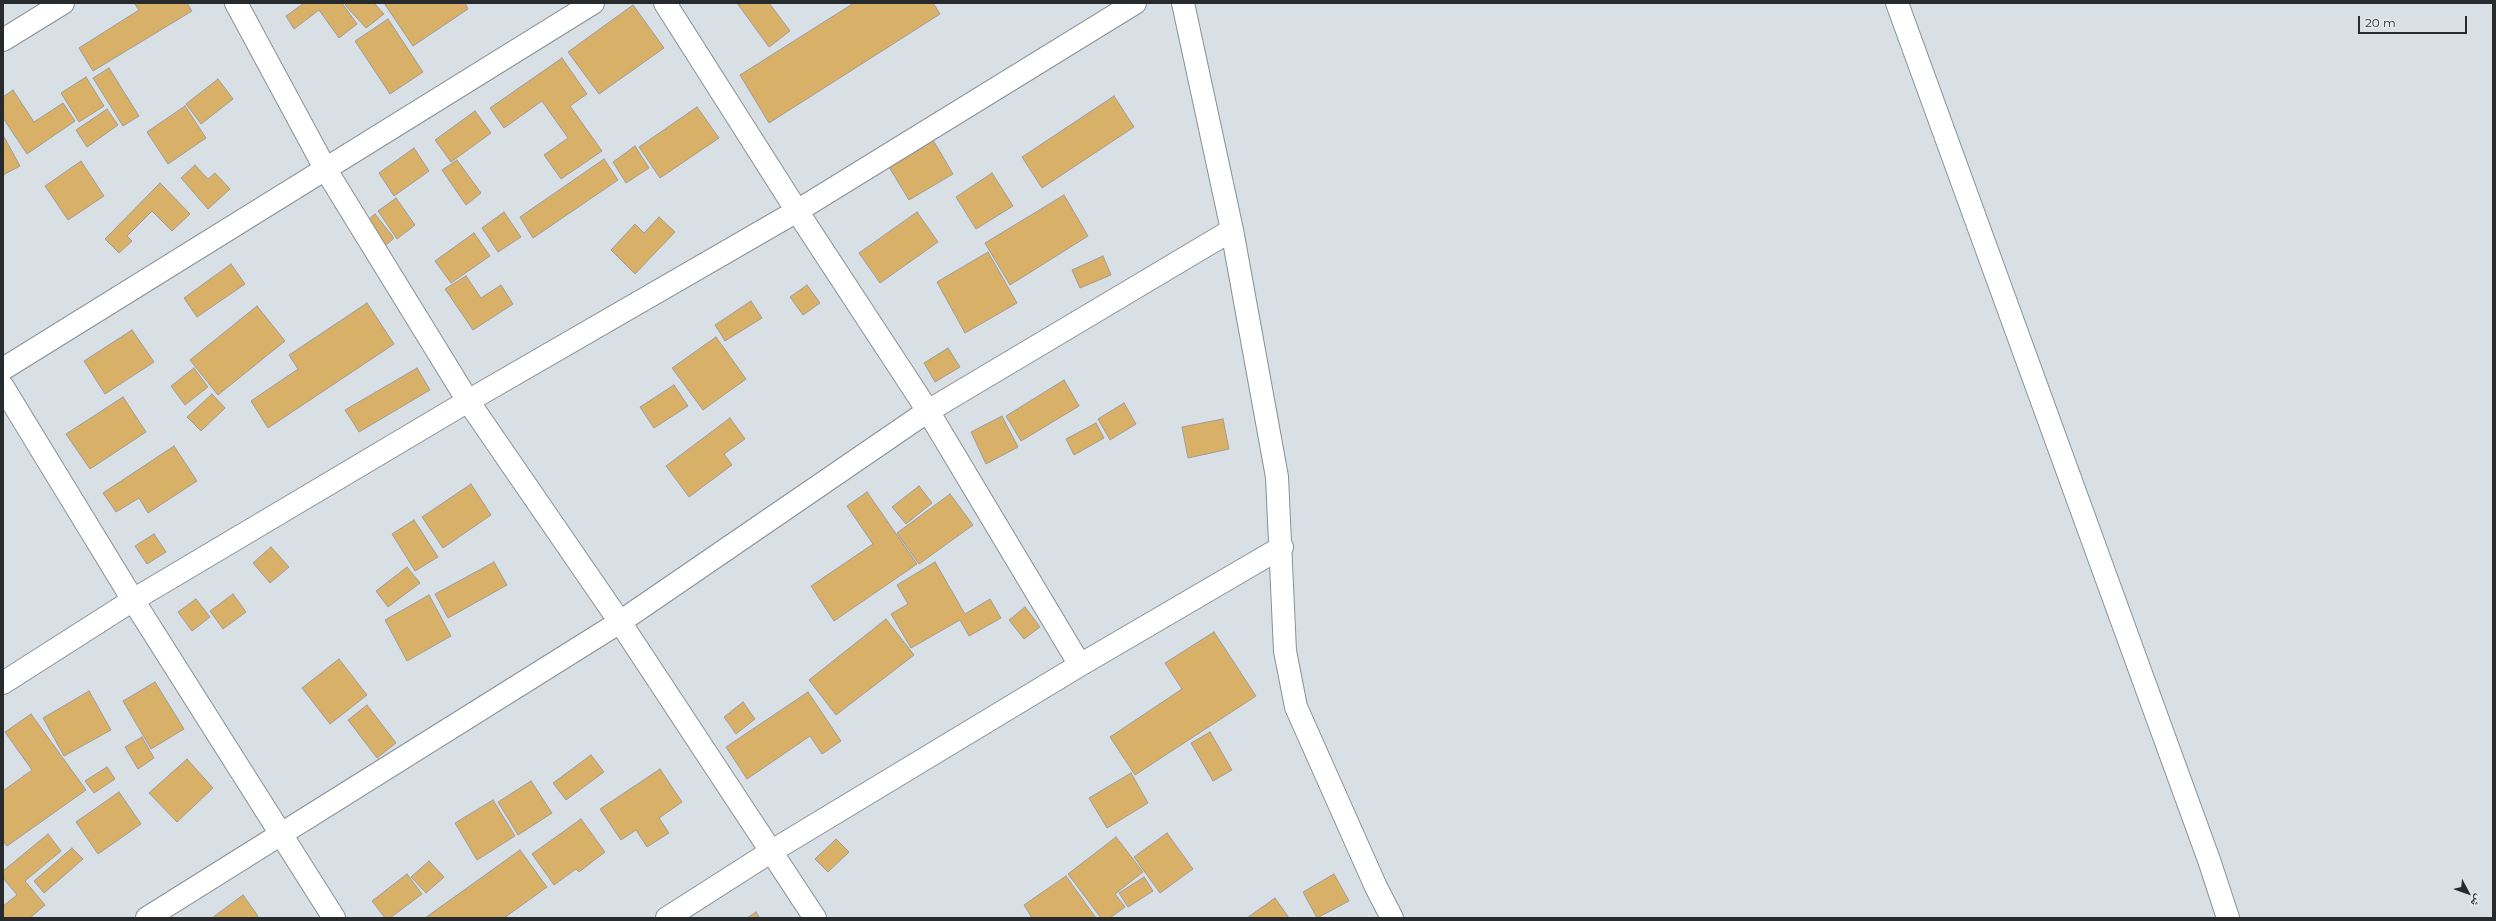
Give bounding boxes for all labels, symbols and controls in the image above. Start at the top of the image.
scale bar [2360,8,2469,34]
text: 20 m [2365,15,2396,30]
north arrow [2448,873,2488,913]
text: ش [2468,892,2486,910]

